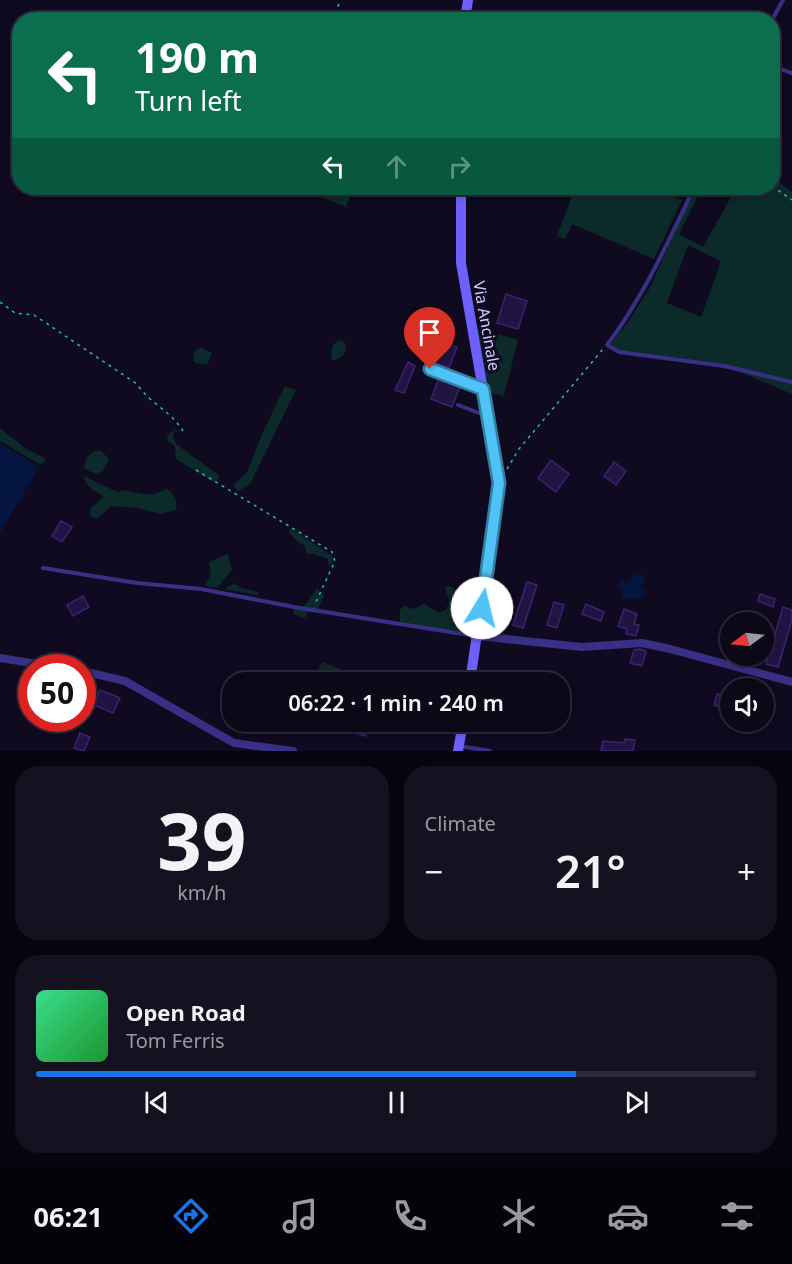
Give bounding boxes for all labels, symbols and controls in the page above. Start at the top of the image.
text: 190 m [135,28,259,85]
icon: left [36,36,114,114]
text: Turn left [135,82,241,119]
icon: left [317,150,350,183]
icon: ahead [380,150,413,183]
icon: right [443,150,476,183]
street label: Via Ancinale [468,279,506,373]
pin [404,307,455,369]
icon: arrive [413,316,446,349]
position arrow [450,576,514,640]
north arrow [720,612,774,666]
map controls [720,612,774,732]
speed limit sign: 50 [18,654,96,732]
button: sound [720,678,774,732]
text: 06:22 · 1 min · 240 m [288,687,504,717]
text: 39 [157,787,246,893]
text: Climate [425,810,496,837]
text: 21° [555,840,626,901]
text: − [425,849,443,894]
text: + [737,849,756,894]
text: km/h [177,879,226,906]
text: Open Road [126,997,246,1027]
text: Tom Ferris [126,1027,225,1054]
icon: previous [140,1086,173,1119]
icon: pause [380,1086,413,1119]
icon: next [620,1086,653,1119]
icon: directions [170,1195,212,1237]
icon: music [279,1195,321,1237]
icon: phone [389,1195,431,1237]
icon: climate [498,1195,540,1237]
icon: car [607,1195,649,1237]
icon: filters [716,1195,758,1237]
text: 06:21 [34,1198,103,1235]

